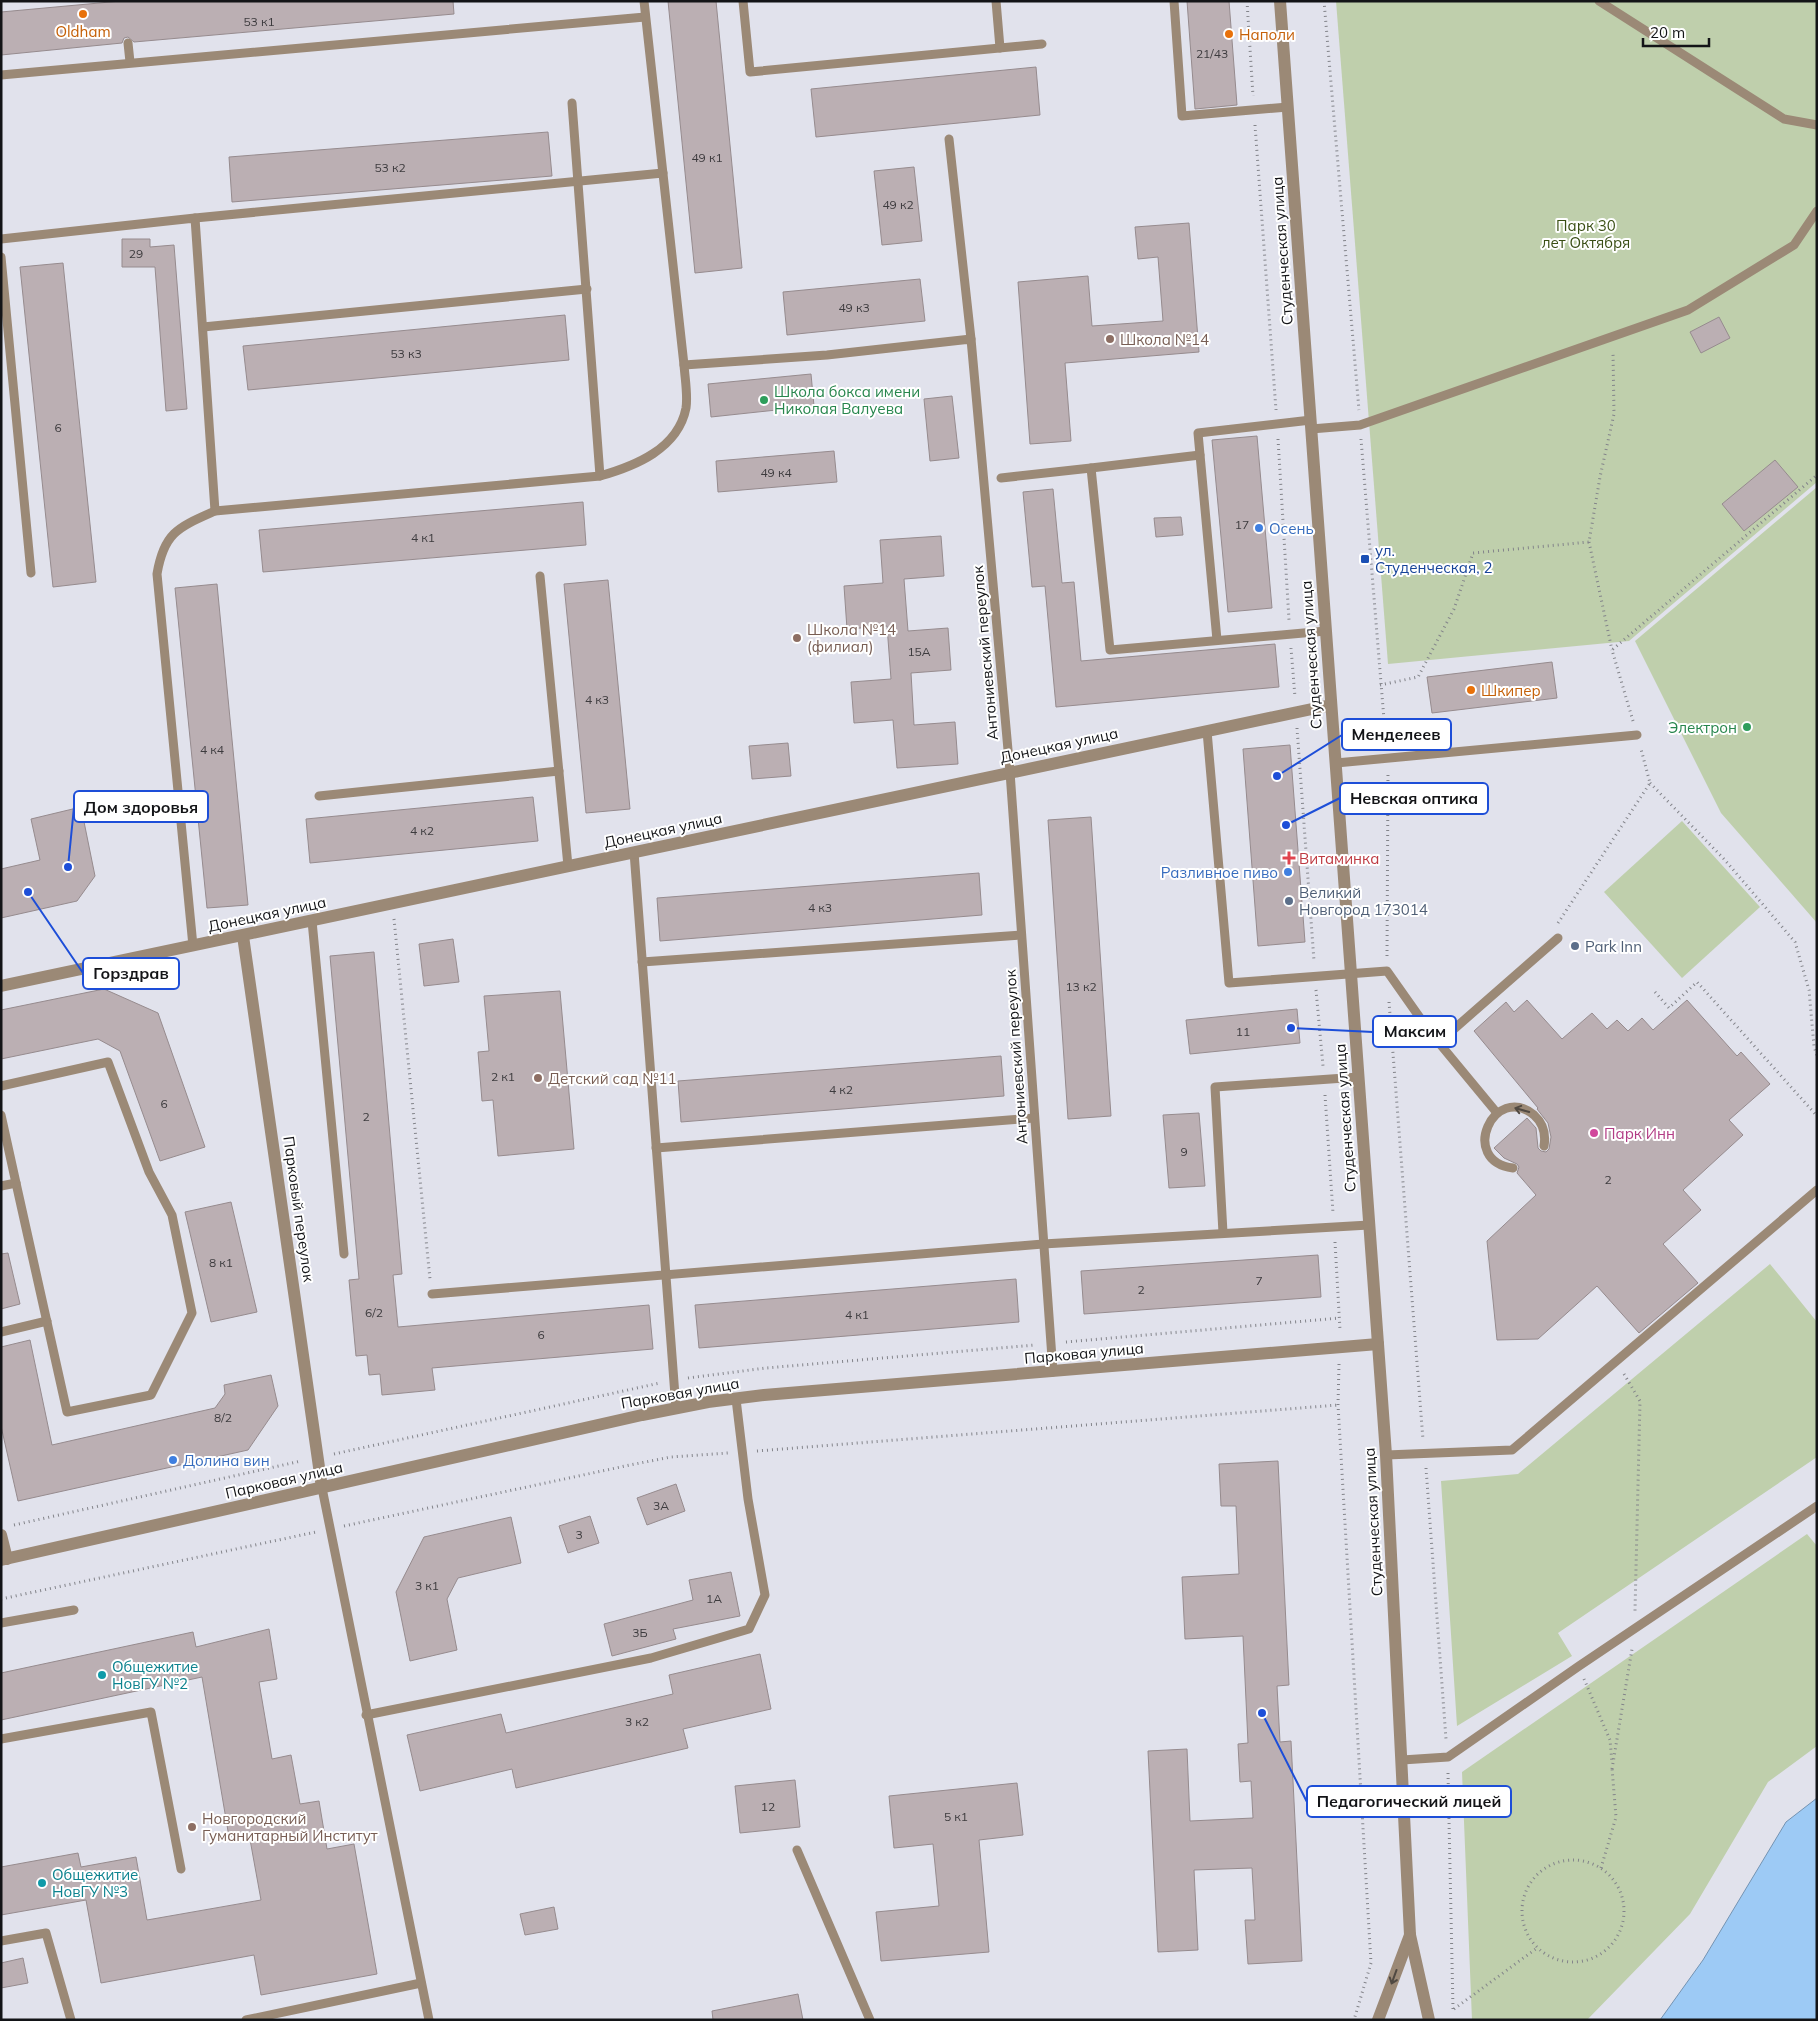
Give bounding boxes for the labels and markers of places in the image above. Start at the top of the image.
marker: Oldham [77,8,89,20]
place label: Oldham [55,22,111,41]
place label: Наполи [1239,25,1295,44]
marker: Наполи [1223,28,1235,40]
place label: Школа №14 [1120,330,1209,349]
marker: Школа №14 [1104,333,1116,345]
place label: Школа бокса имени Николая Валуева [774,382,920,418]
marker: Школа бокса имени Николая Валуева [758,394,770,406]
place label: Осень [1269,519,1314,538]
marker: Осень [1253,522,1265,534]
place label: ул. Студенческая, 2 [1375,541,1493,577]
marker: ул. Студенческая, 2 [1359,553,1371,565]
place label: Школа №14 (филиал) [807,620,896,656]
marker: Школа №14 (филиал) [791,632,803,644]
place label: Шкипер [1481,681,1541,700]
marker: Шкипер [1465,684,1477,696]
place label: Электрон [1668,718,1737,737]
callout: Менделеев [1342,719,1451,750]
marker: Электрон [1741,721,1753,733]
callout: Невская оптика [1340,783,1488,814]
callout: Дом здоровья [74,791,208,822]
place label: Витаминка [1299,849,1379,868]
marker: Витаминка [1283,852,1295,864]
place label: Разливное пиво [1161,863,1278,882]
marker: Разливное пиво [1282,866,1294,878]
place label: Великий Новгород 173014 [1299,883,1428,919]
marker: Великий Новгород 173014 [1283,895,1295,907]
place label: Park Inn [1585,937,1642,956]
marker: Park Inn [1569,940,1581,952]
callout: Горздрав [83,958,179,989]
callout: Максим [1373,1016,1456,1047]
place label: Детский сад №11 [548,1069,677,1088]
marker: Детский сад №11 [532,1072,544,1084]
place label: Парк Инн [1604,1124,1675,1143]
marker: Парк Инн [1588,1127,1600,1139]
place label: Долина вин [183,1451,270,1470]
marker: Долина вин [167,1454,179,1466]
place label: Общежитие НовГУ №2 [112,1657,198,1693]
marker: Общежитие НовГУ №2 [96,1669,108,1681]
callout: Педагогический лицей [1307,1786,1511,1817]
place label: Новгородский Гуманитарный Институт [202,1809,378,1845]
marker: Новгородский Гуманитарный Институт [186,1821,198,1833]
place label: Общежитие НовГУ №3 [52,1865,138,1901]
marker: Общежитие НовГУ №3 [36,1877,48,1889]

